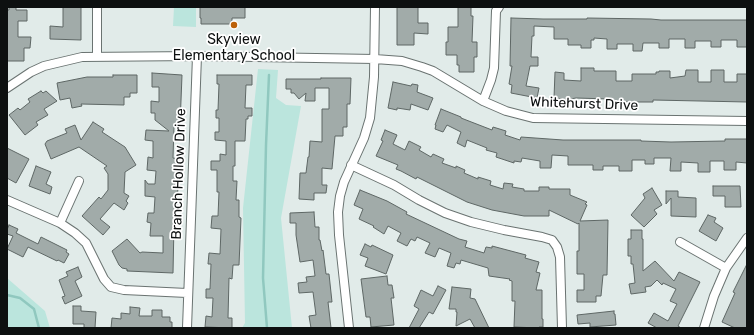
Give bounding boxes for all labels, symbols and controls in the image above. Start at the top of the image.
marker: Skyview Elementary School [229,20,239,30]
place label: Skyview Elementary School [173,32,295,64]
street label: Whitehurst Drive [530,94,638,114]
street label: Branch Hollow Drive [168,108,190,240]

